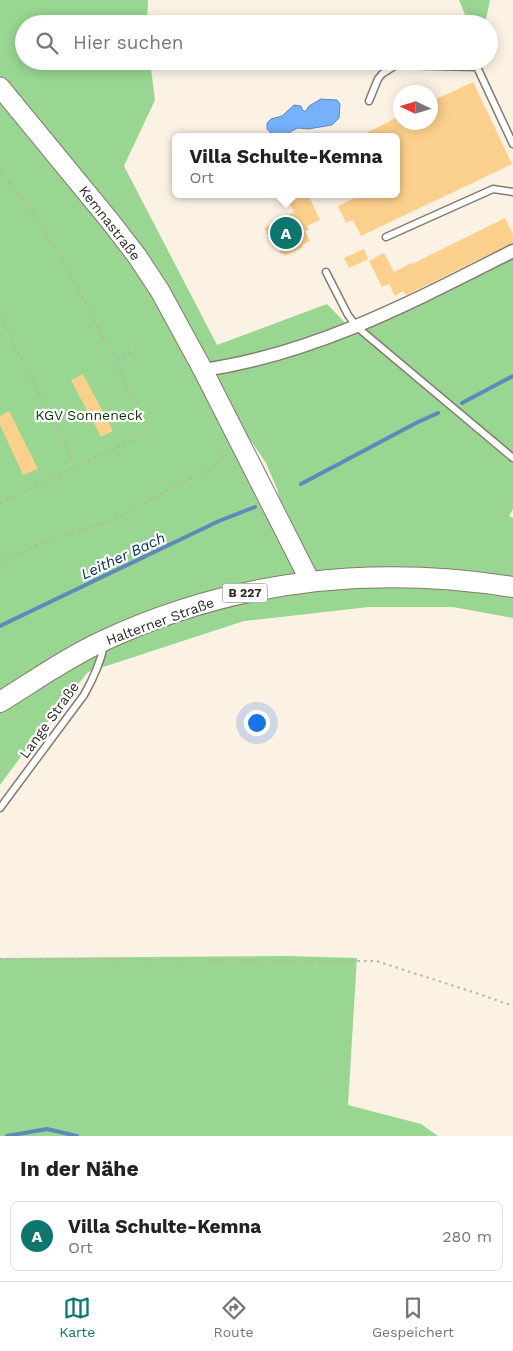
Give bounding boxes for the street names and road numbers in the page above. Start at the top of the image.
street label: Kemnastraße [76,183,144,263]
road number: B 227 [222,584,268,602]
street label: Halterner Straße [104,594,216,648]
street label: Lange Straße [16,679,82,761]

